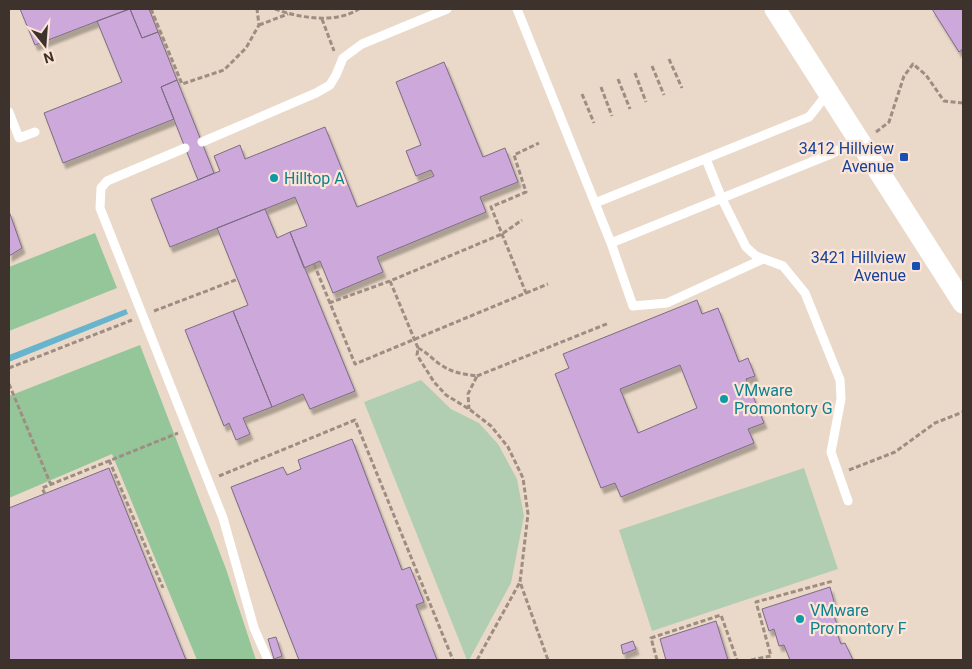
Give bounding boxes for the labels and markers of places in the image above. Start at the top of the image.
place label: 3412 Hillview Avenue [799,139,894,176]
marker: 3412 Hillview Avenue [898,151,910,163]
place label: Hilltop A [284,169,345,188]
marker: Hilltop A [268,172,280,184]
place label: 3421 Hillview Avenue [811,248,906,285]
marker: 3421 Hillview Avenue [910,260,922,272]
place label: VMware Promontory G [734,381,833,418]
marker: VMware Promontory G [718,393,730,405]
place label: VMware Promontory F [810,601,907,638]
marker: VMware Promontory F [794,613,806,625]

